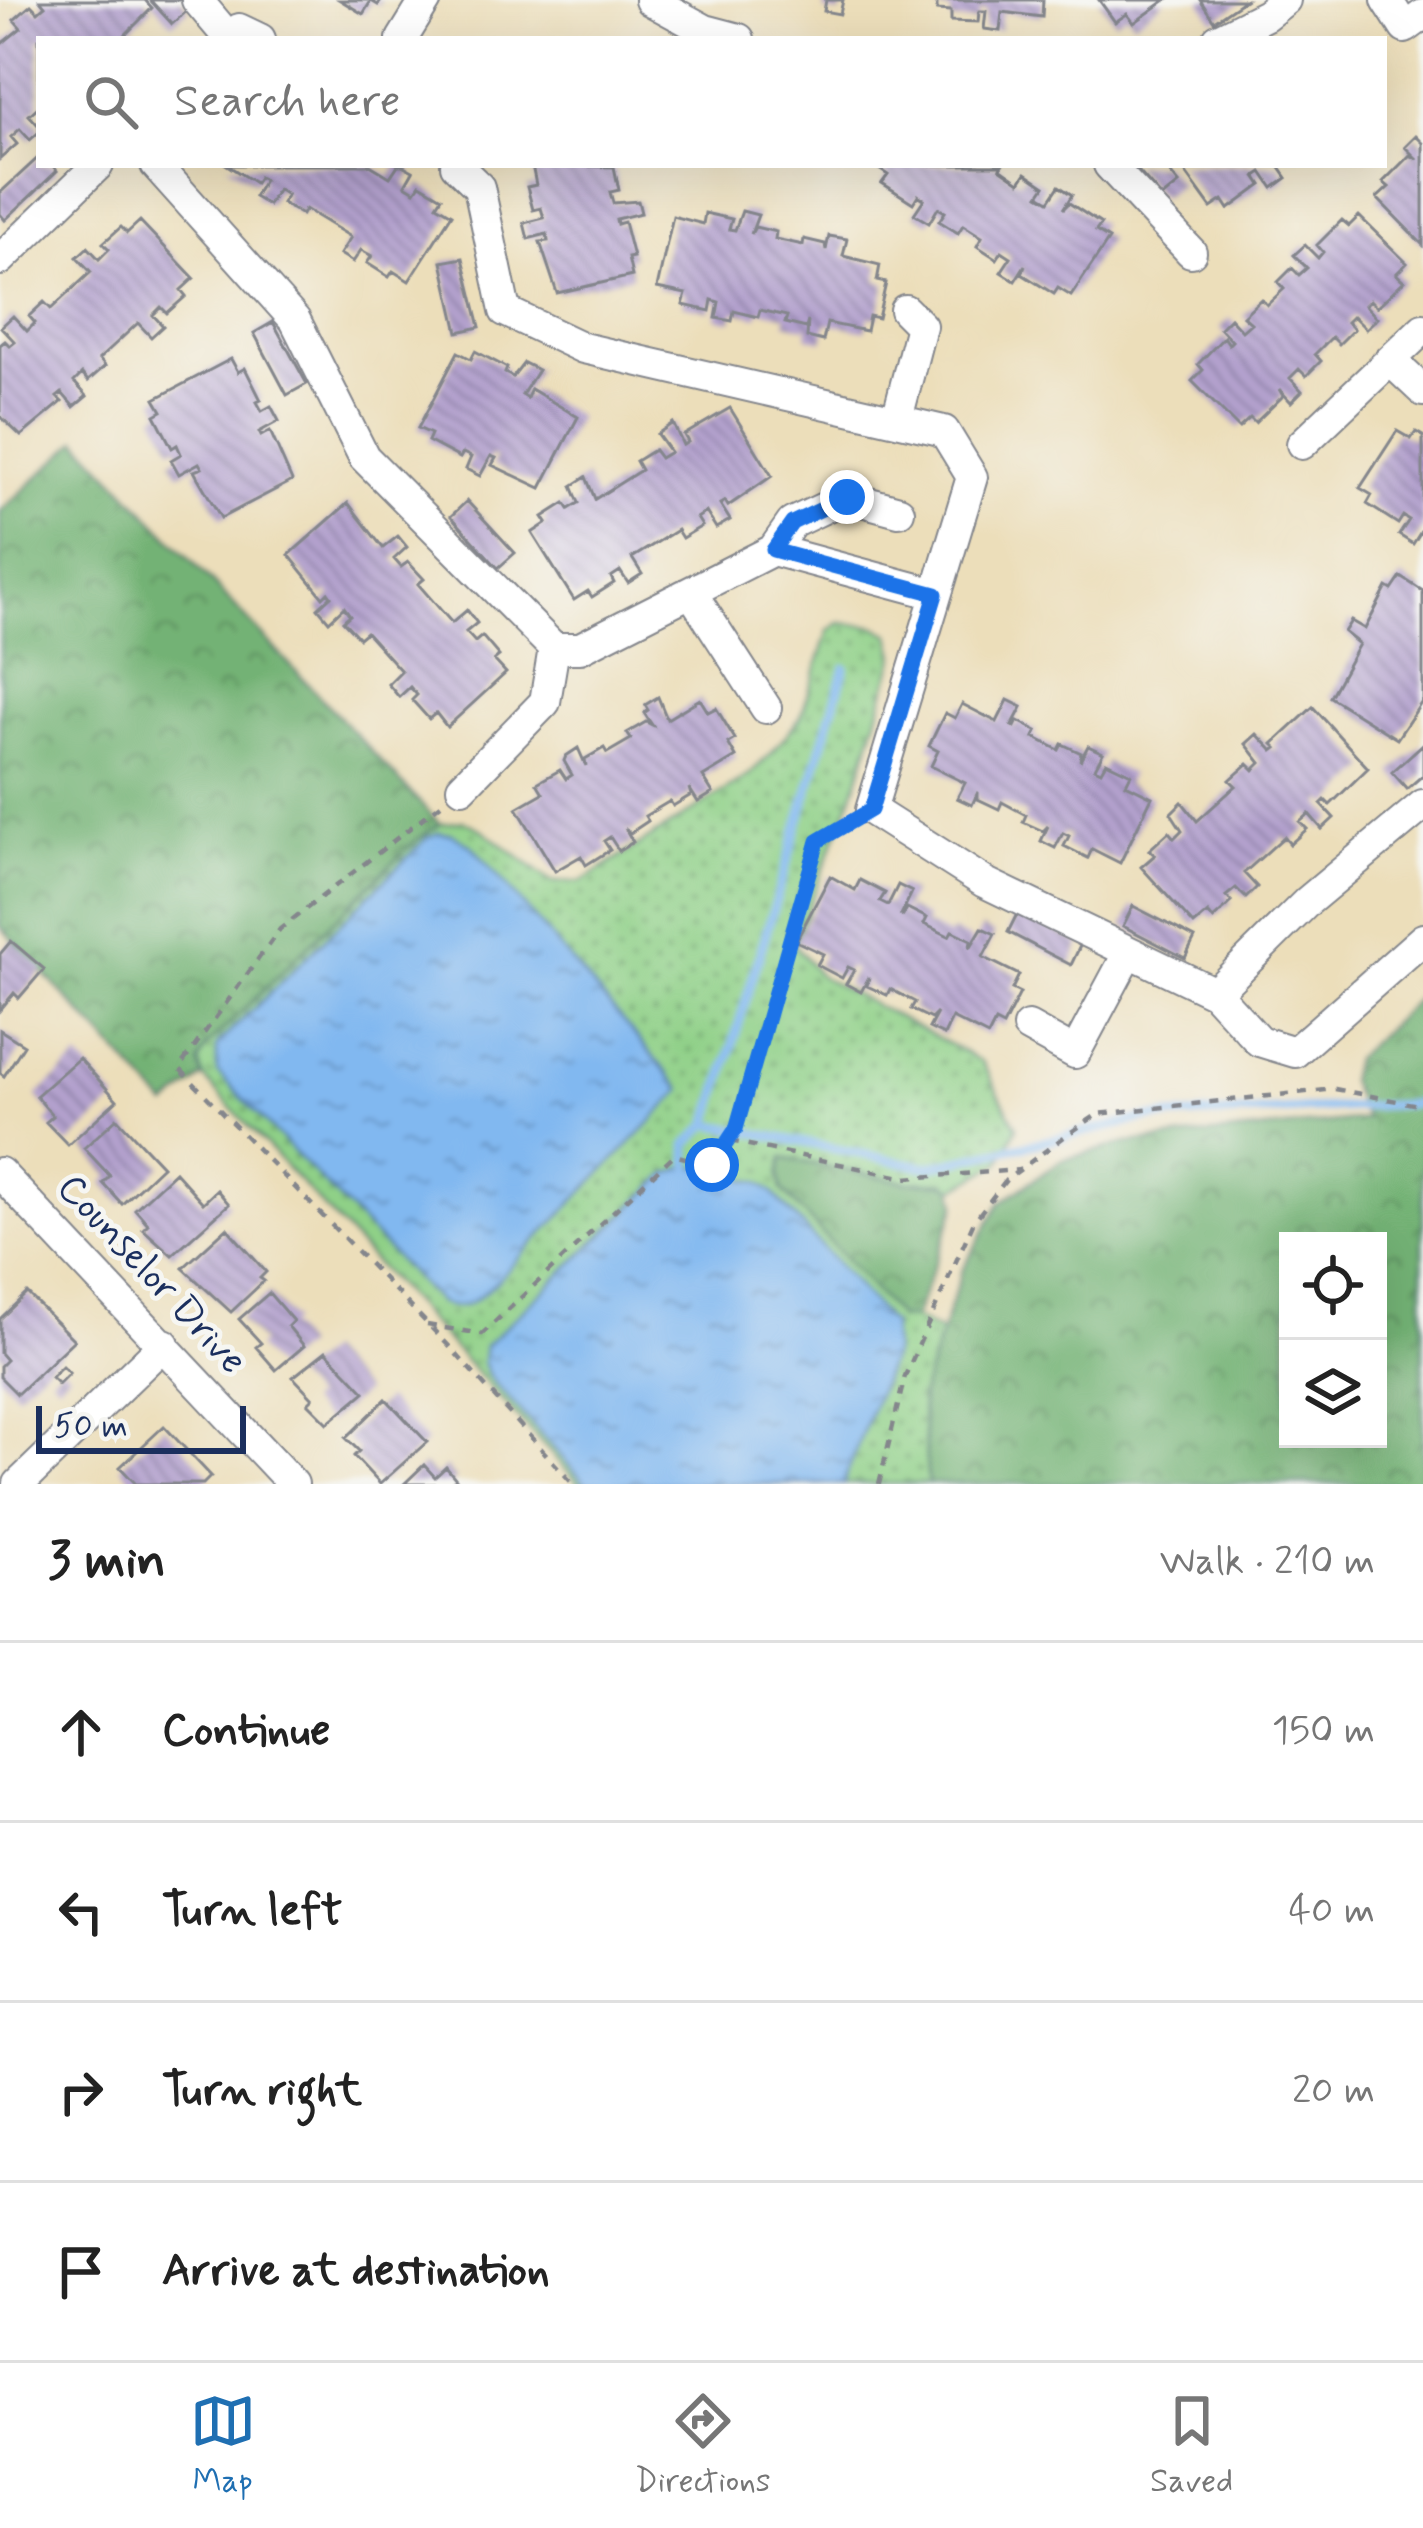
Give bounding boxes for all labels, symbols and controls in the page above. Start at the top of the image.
search box [36,36,1387,168]
icon: search [78,69,144,135]
text: Search here [174,73,401,132]
route end [820,470,874,524]
route start [685,1138,739,1192]
street label: Counselor Drive [45,1164,257,1386]
map controls [1279,1232,1387,1448]
button: locate [1279,1232,1387,1340]
button: layers [1279,1340,1387,1448]
scale bar [36,1400,246,1453]
text: 50 m [54,1405,128,1449]
text: 3 min [48,1529,166,1595]
text: Walk · 210 m [1160,1537,1375,1588]
icon: ahead [48,1699,114,1765]
text: Continue [162,1702,330,1761]
text: 150 m [1272,1706,1375,1757]
icon: left [48,1879,114,1945]
text: Turn left [162,1882,342,1941]
text: 40 m [1288,1886,1375,1937]
icon: right [48,2059,114,2125]
text: Turn right [162,2062,362,2121]
text: 20 m [1292,2066,1375,2117]
icon: arrive [48,2239,114,2305]
text: Arrive at destination [162,2242,550,2301]
tab: Map [190,2388,256,2504]
tab: Directions [635,2388,771,2504]
tab: Saved [1150,2388,1233,2504]

